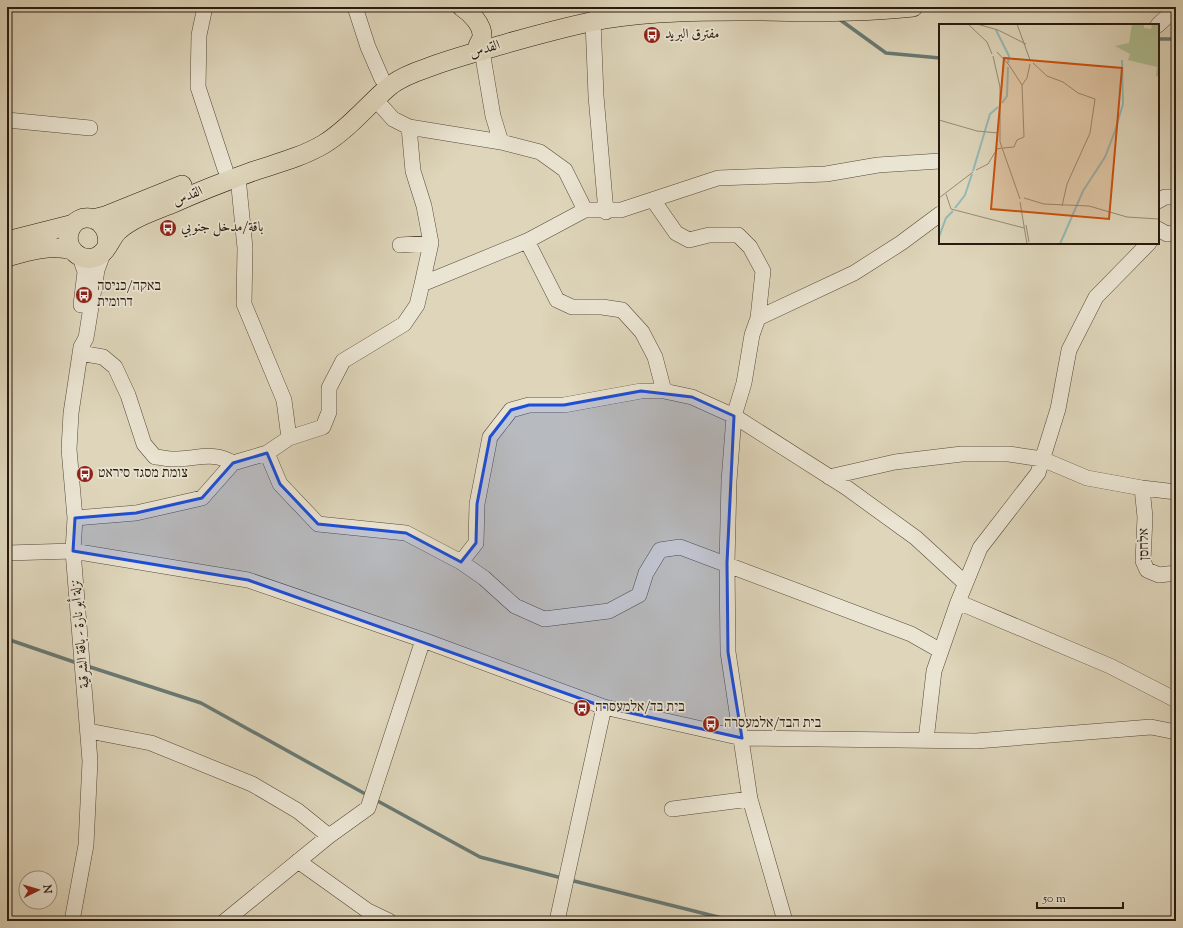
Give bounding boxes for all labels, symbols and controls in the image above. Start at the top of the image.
inset map [939,24,1159,244]
bus stop icon: مفترق البريد [642,25,662,45]
place label: مفترق البريد [665,25,719,45]
street label: القدس [467,36,503,64]
street label: القدس [170,182,206,212]
bus stop icon: باقة/مدخل جنوبي [158,218,178,238]
place label: باقة/مدخل جنوبي [181,218,264,238]
place label: באקה/כניסה דרומית [97,277,161,313]
bus stop icon: באקה/כניסה דרומית [74,285,94,305]
bus stop icon: צומת מסגד סיראט [75,464,95,484]
place label: צומת מסגד סיראט [98,464,188,484]
street label: אלחסן [1135,528,1155,560]
street label: نزلة أبو نارة - باقة الشرقية [64,579,96,689]
bus stop icon: בית בד/אלמעסרה [572,698,592,718]
place label: בית בד/אלמעסרה [595,698,685,718]
bus stop icon: בית הבד/אלמעסרה [701,714,721,734]
place label: בית הבד/אלמעסרה [724,714,821,734]
north arrow [18,870,58,910]
text: N [39,883,55,895]
scale bar [1037,884,1123,910]
text: 50 m [1042,890,1066,908]

